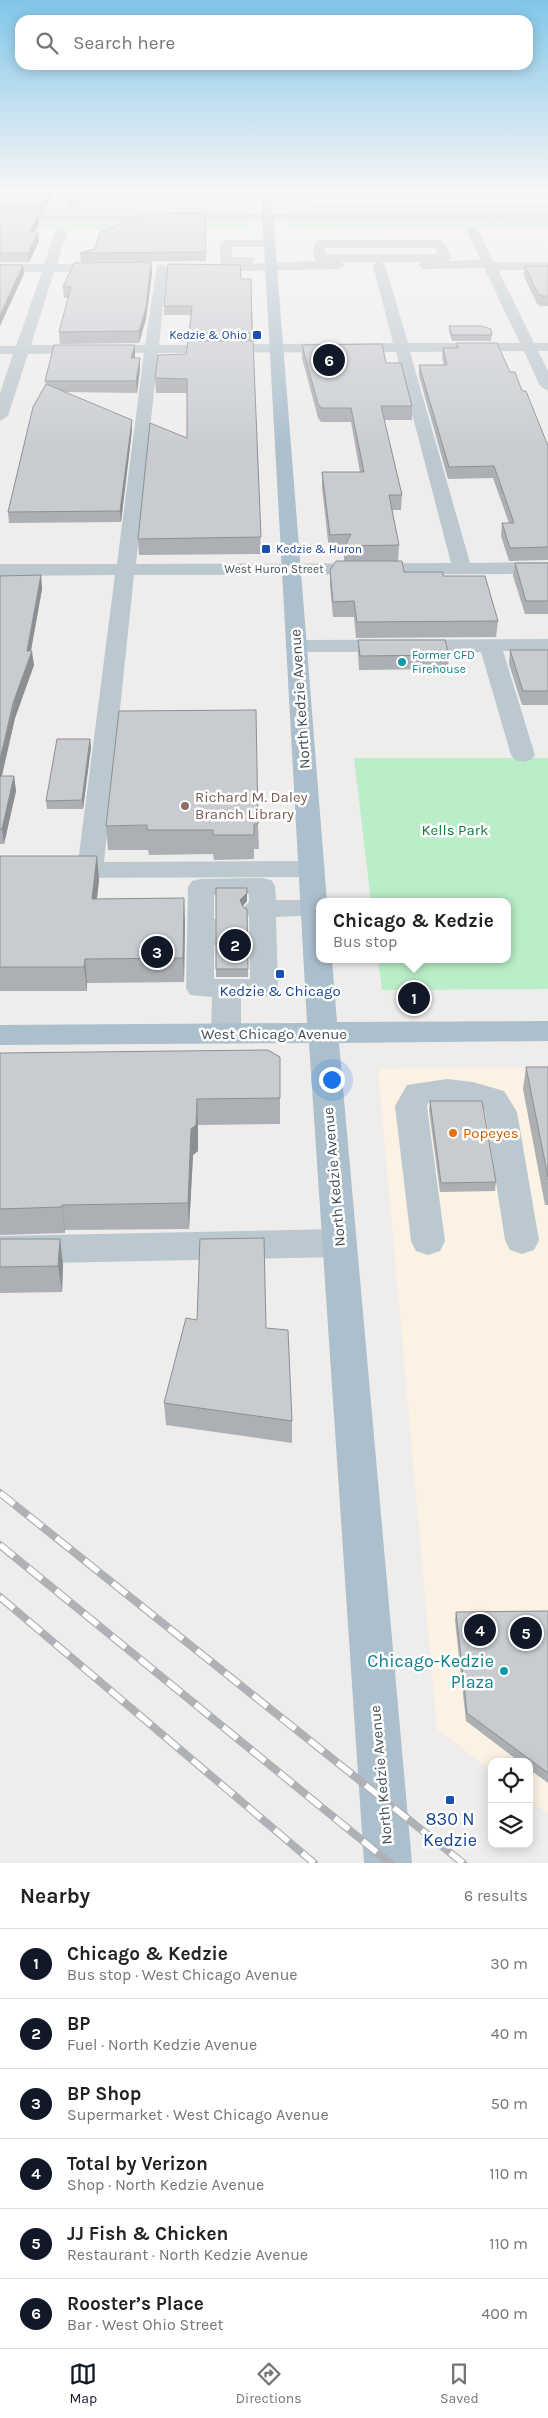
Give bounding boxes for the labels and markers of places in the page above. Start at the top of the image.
place label: Kedzie & Ohio [169,328,247,342]
marker: Kedzie & Ohio [251,329,263,341]
pin: 6 [313,341,345,379]
place label: Kedzie & Huron [276,542,362,556]
marker: Kedzie & Huron [260,543,272,555]
place label: Former CFD Firehouse [412,648,475,676]
marker: Former CFD Firehouse [396,656,408,668]
place label: Richard M. Daley Branch Library [195,788,308,823]
marker: Richard M. Daley Branch Library [179,800,191,812]
pin: 2 [219,926,251,964]
pin: 3 [141,933,173,971]
marker: Kedzie & Chicago [274,968,286,980]
pin: 1 [398,979,430,1017]
place label: Kedzie & Chicago [219,982,341,1000]
place label: Popeyes [463,1124,519,1142]
marker: Popeyes [447,1127,459,1139]
pin: 4 [464,1611,496,1649]
pin: 5 [510,1614,542,1652]
place label: Chicago-Kedzie Plaza [367,1650,494,1693]
marker: Chicago-Kedzie Plaza [498,1665,510,1677]
marker: 830 N Kedzie [444,1794,456,1806]
place label: 830 N Kedzie [423,1808,477,1851]

